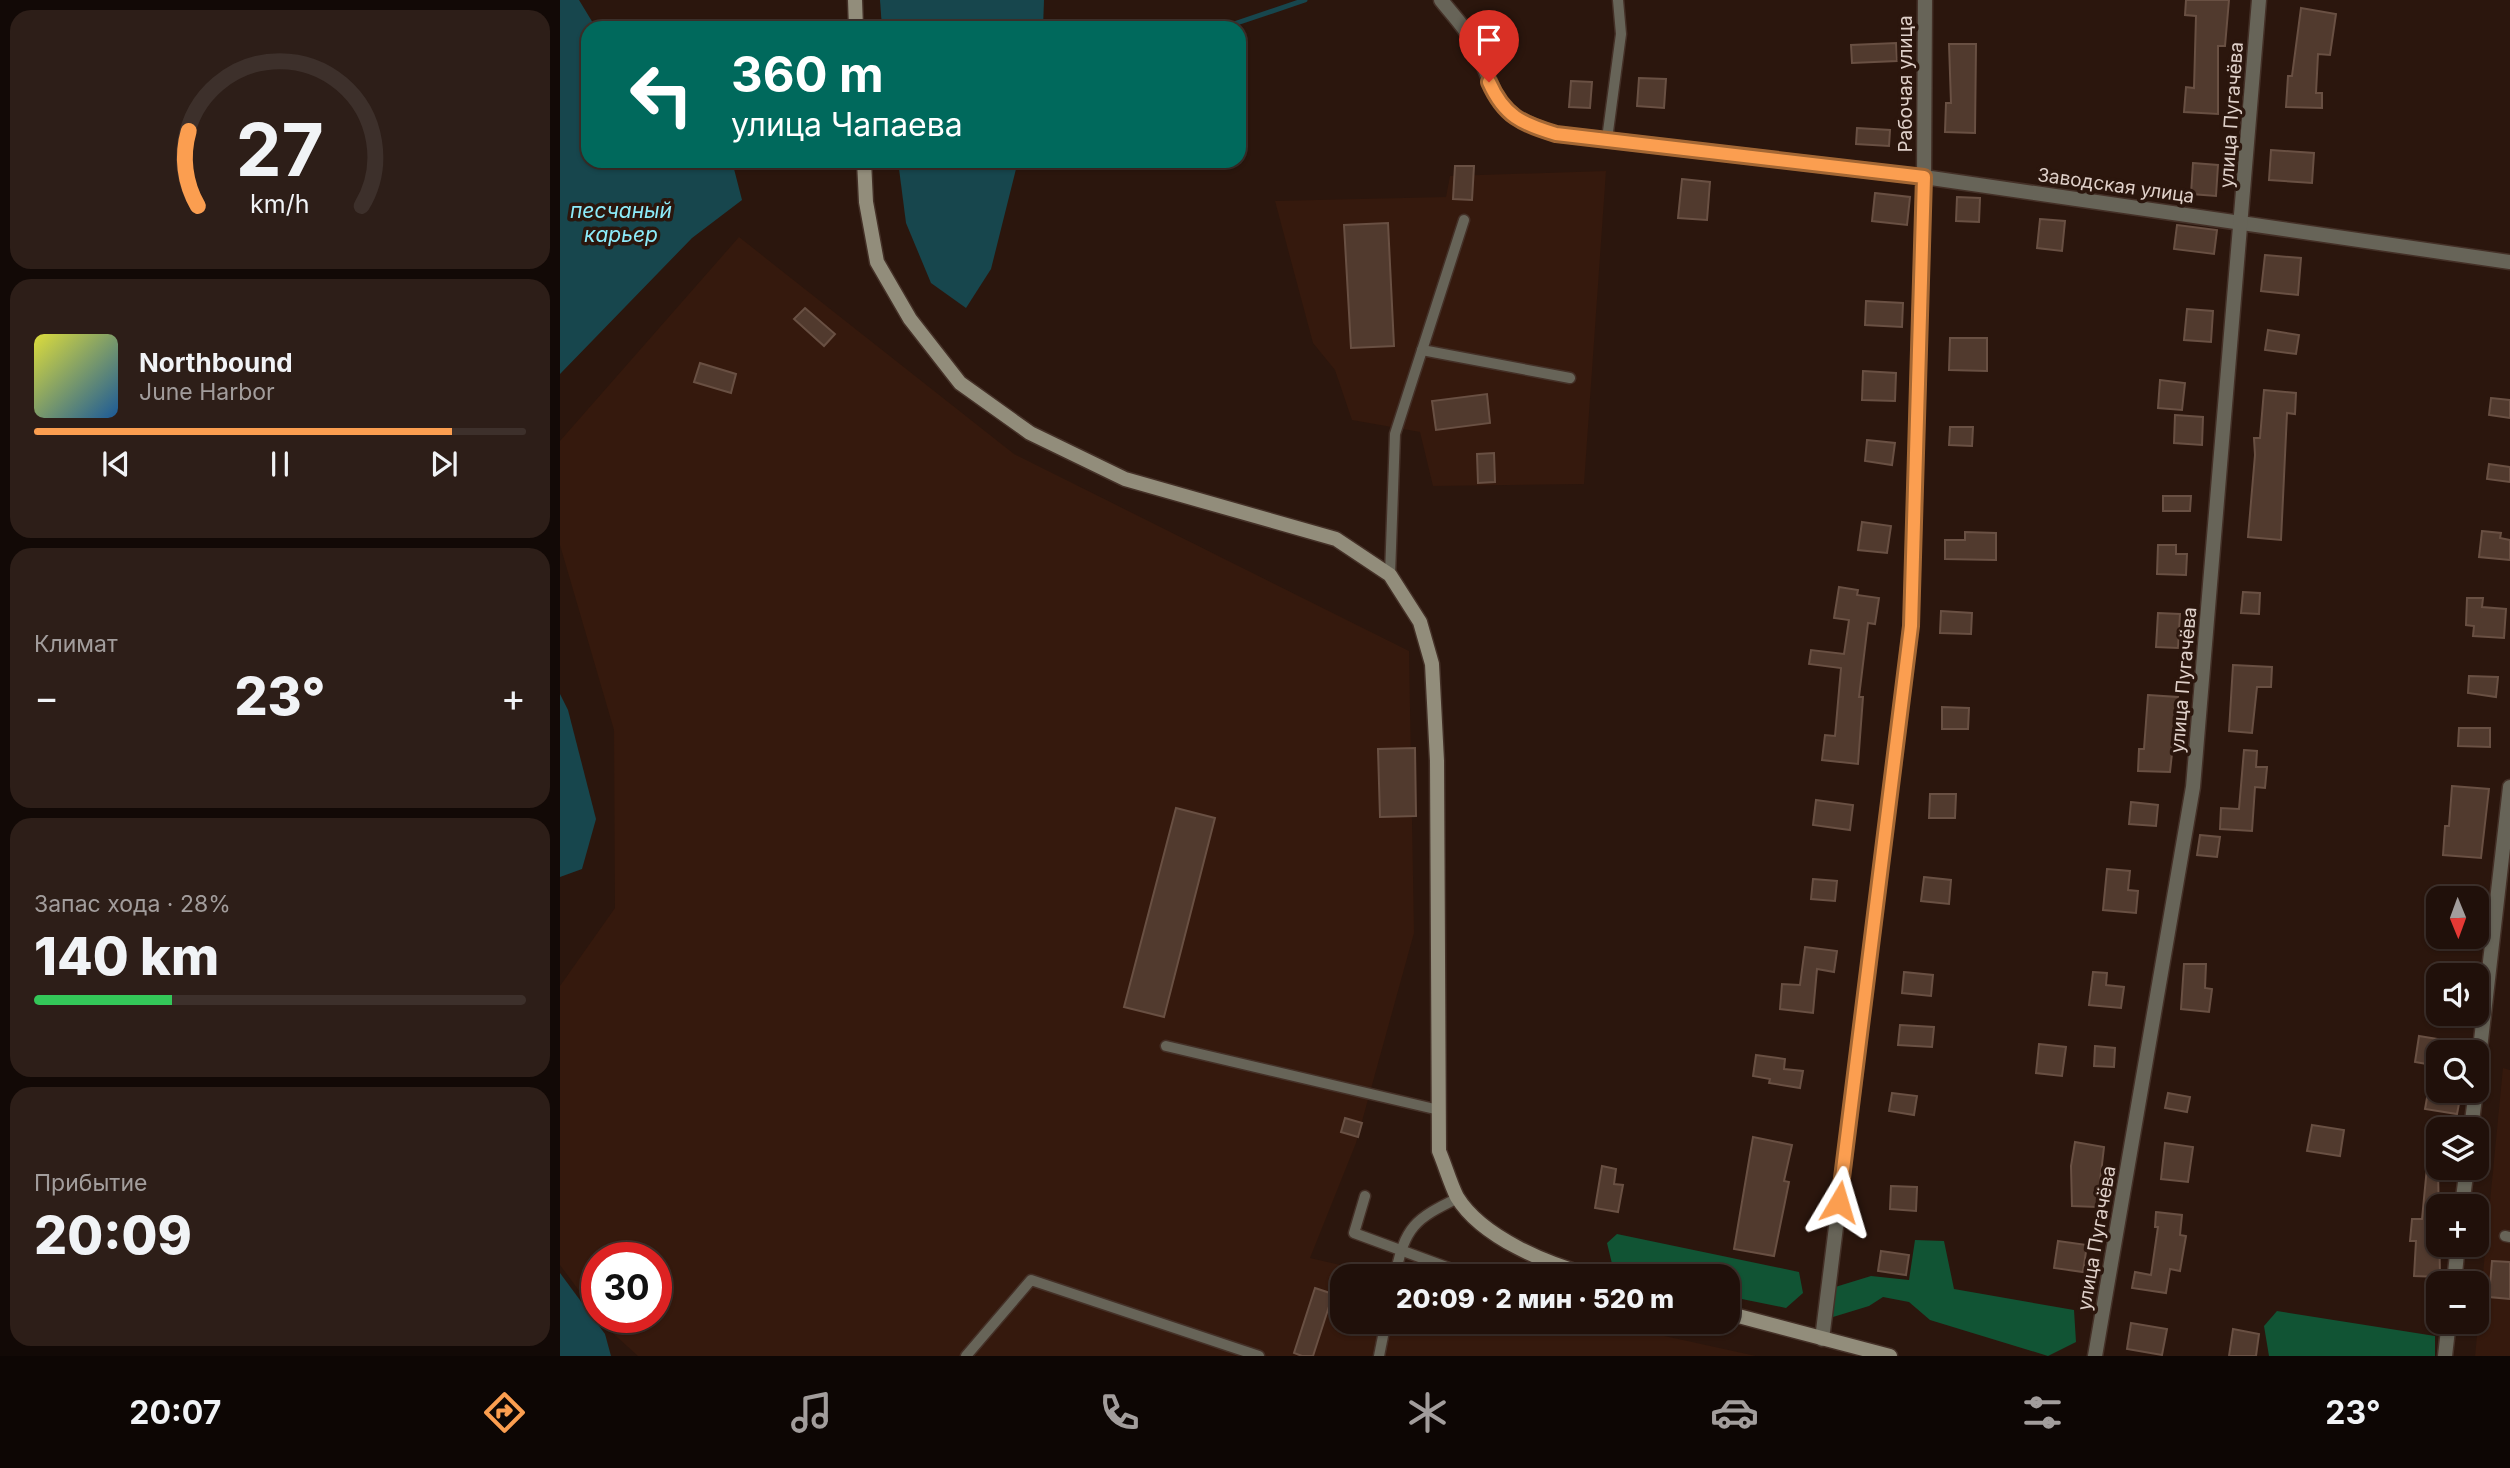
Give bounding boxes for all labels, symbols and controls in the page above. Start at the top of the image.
pin [1459,10,1519,82]
street label: Рабочая улица [1894,15,1917,153]
icon: arrive [1470,21,1508,59]
street label: улица Пугачёва [2215,41,2248,189]
text: 360 m [731,45,884,104]
icon: left [616,49,707,140]
text: 27 [236,105,324,194]
text: улица Чапаева [731,105,963,144]
street label: Заводская улица [2036,163,2196,208]
text: km/h [250,188,310,218]
water label: песчаный карьер [570,198,672,247]
text: Northbound [139,347,293,378]
text: June Harbor [139,378,275,406]
icon: previous [97,445,135,483]
icon: pause [261,445,299,483]
icon: next [425,445,463,483]
street label: улица Пугачёва [2166,606,2201,754]
text: Климат [34,630,118,658]
text: 23° [234,665,326,728]
text: − [34,674,59,720]
text: + [501,674,526,720]
north arrow [2426,886,2488,948]
map controls [2426,886,2489,1334]
text: Запас хода · 28% [34,890,231,918]
text: 140 km [34,925,219,988]
button: sound [2426,963,2489,1026]
button: search [2426,1040,2489,1103]
button: layers [2426,1117,2489,1180]
street label: улица Пугачёва [2072,1164,2121,1312]
position arrow [1802,1165,1876,1239]
text: Прибытие [34,1169,147,1197]
button: + [2426,1194,2489,1257]
text: 20:09 [34,1204,192,1267]
speed limit sign: 30 [581,1242,672,1333]
button: − [2426,1271,2489,1334]
text: 20:09 · 2 мин · 520 m [1396,1283,1674,1314]
icon: directions [480,1388,529,1437]
icon: music [787,1388,836,1437]
icon: phone [1095,1388,1144,1437]
icon: climate [1403,1388,1452,1437]
icon: car [1710,1388,1759,1437]
icon: filters [2018,1388,2067,1437]
text: 20:07 [129,1393,221,1432]
text: 23° [2325,1393,2381,1432]

